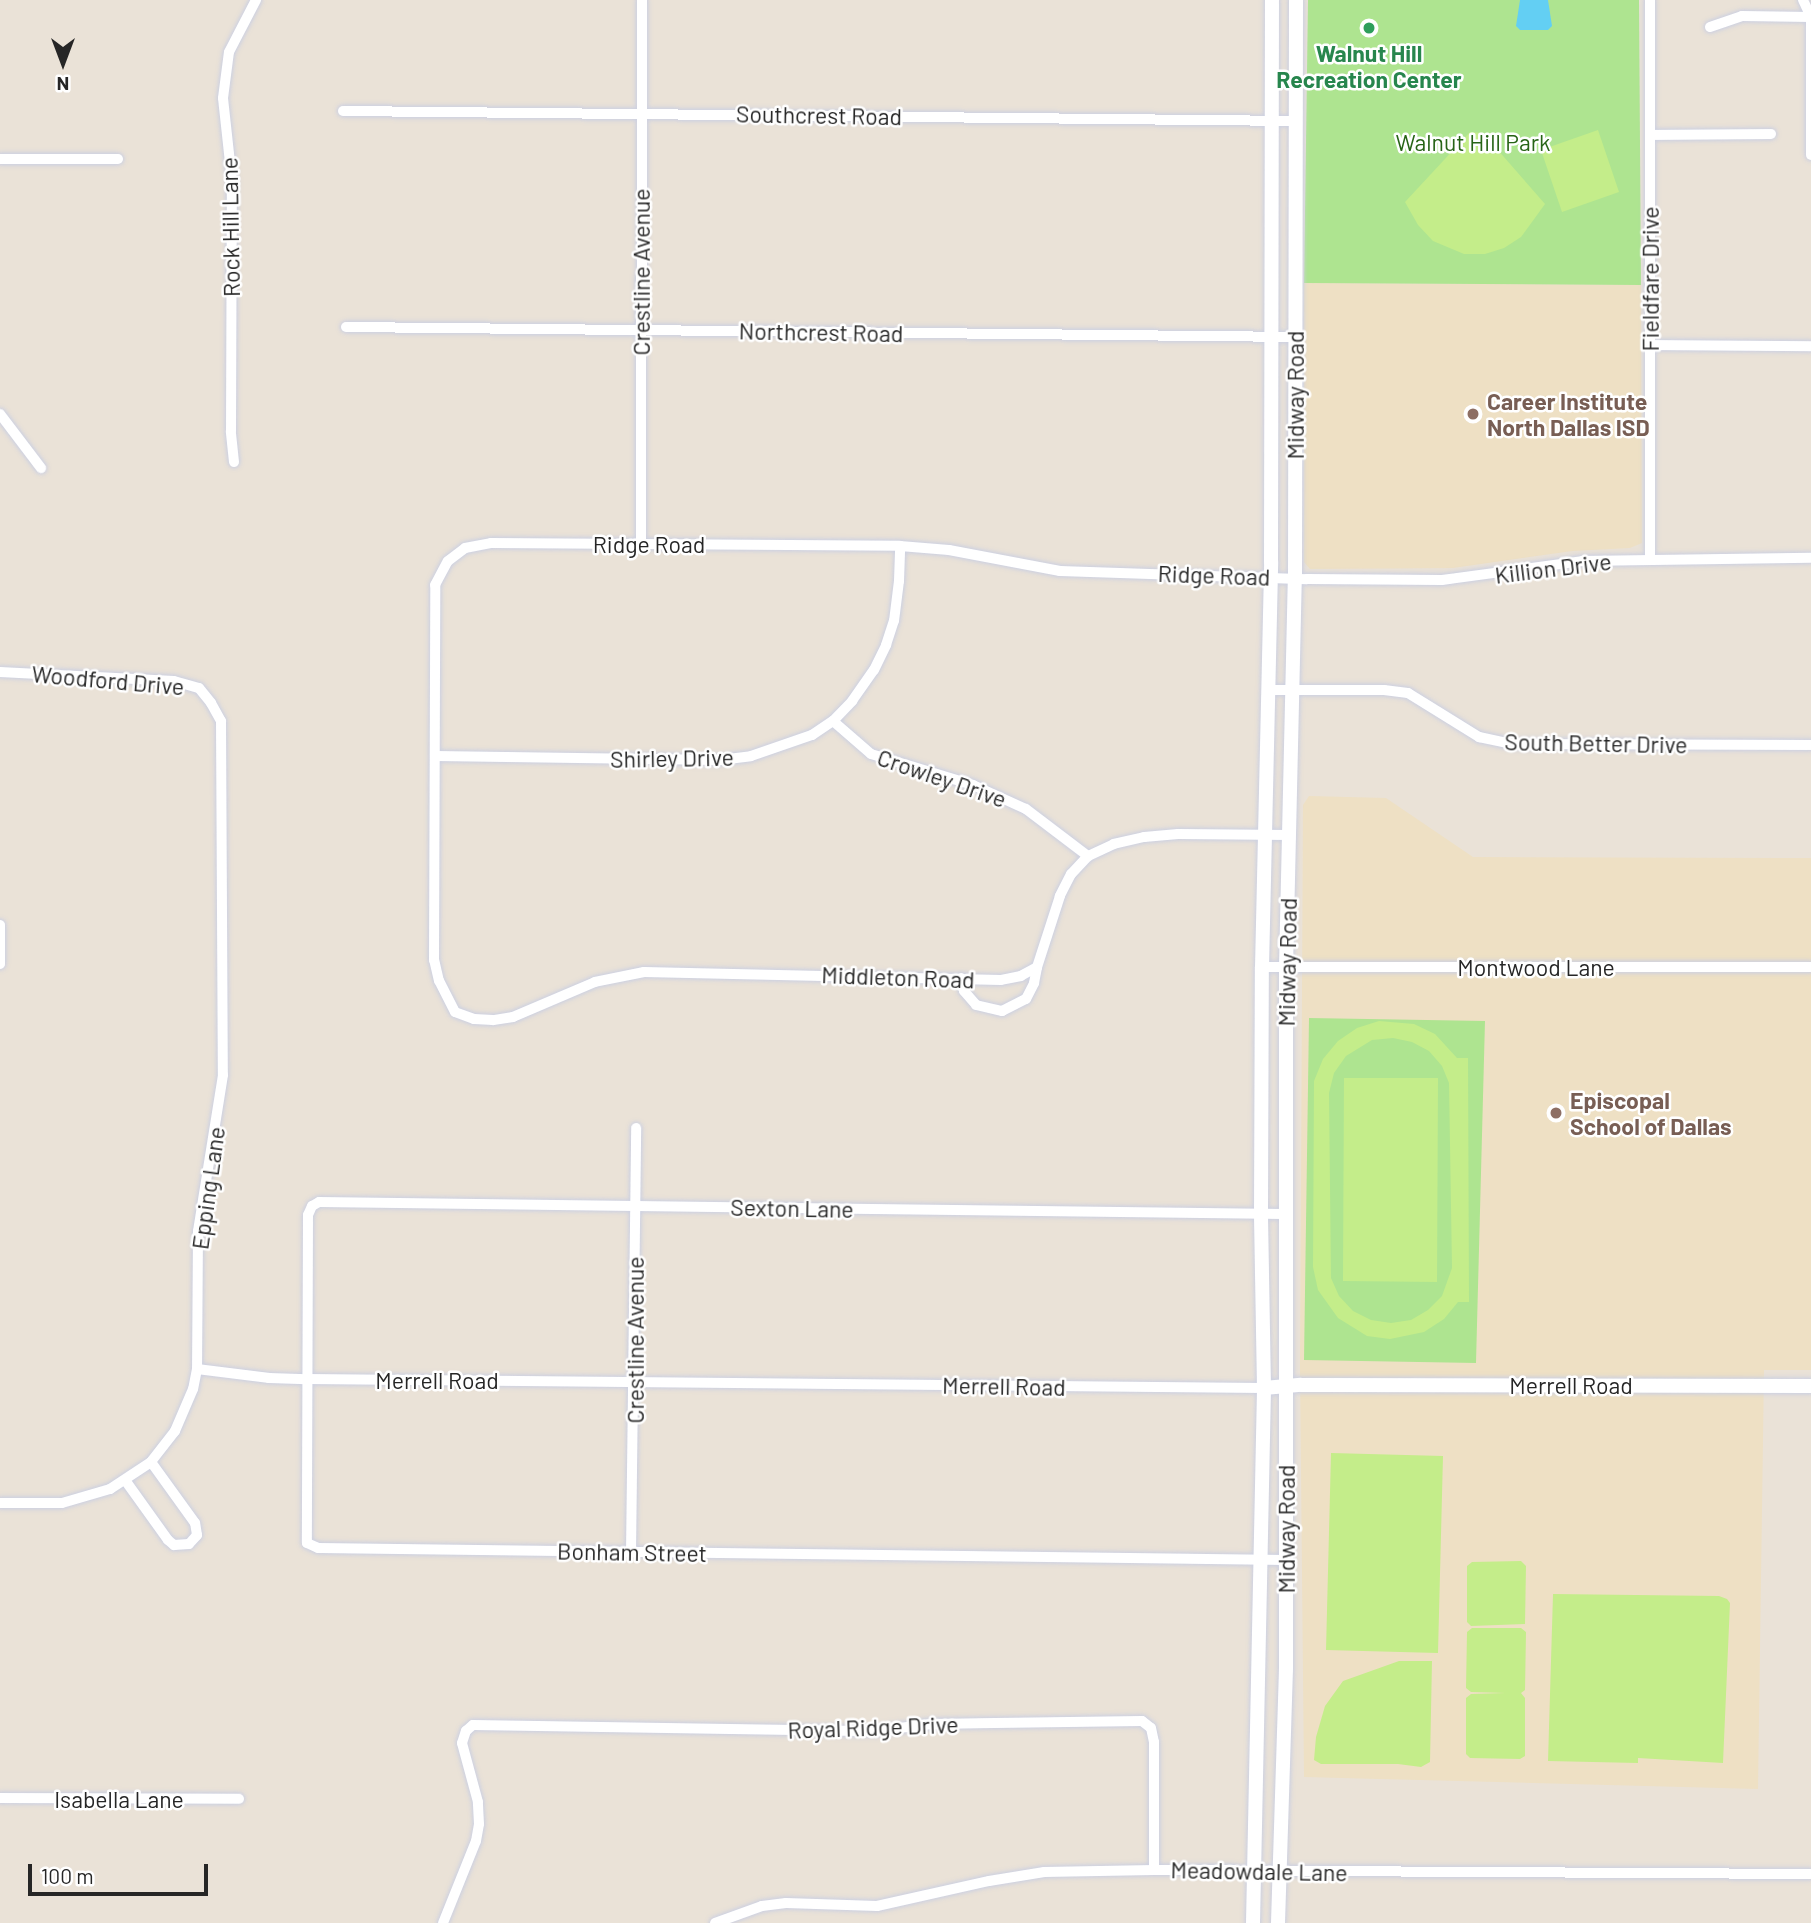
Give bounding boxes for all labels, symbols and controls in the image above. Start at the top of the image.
marker: Walnut Hill Recreation Center [1361,20,1377,36]
north arrow [28,28,98,98]
place label: Walnut Hill Recreation Center [1276,39,1462,93]
text: N [57,73,69,96]
street label: Southcrest Road [736,100,902,130]
park label: Walnut Hill Park [1395,128,1551,156]
street label: Rock Hill Lane [215,157,245,297]
street label: Crestline Avenue [627,188,655,356]
street label: Fieldfare Drive [1636,207,1664,351]
street label: Northcrest Road [739,317,903,347]
street label: Midway Road [1281,331,1309,459]
place label: Career Institute North Dallas ISD [1487,387,1650,441]
marker: Career Institute North Dallas ISD [1465,406,1481,422]
street label: Ridge Road [593,530,705,558]
street label: Killion Drive [1493,547,1613,589]
street label: Ridge Road [1157,559,1271,591]
street label: Woodford Drive [31,660,185,700]
street label: South Better Drive [1504,728,1688,758]
street label: Shirley Drive [610,743,734,773]
street label: Crowley Drive [874,743,1010,813]
street label: Midway Road [1272,897,1302,1027]
street label: Montwood Lane [1457,953,1615,981]
street label: Middleton Road [821,961,975,993]
place label: Episcopal School of Dallas [1570,1086,1732,1140]
marker: Episcopal School of Dallas [1548,1105,1564,1121]
street label: Epping Lane [186,1125,230,1251]
street label: Sexton Lane [730,1193,854,1223]
street label: Crestline Avenue [621,1256,649,1424]
street label: Merrell Road [375,1366,499,1394]
street label: Merrell Road [942,1371,1066,1401]
street label: Merrell Road [1509,1371,1633,1399]
street label: Midway Road [1272,1465,1300,1593]
street label: Bonham Street [557,1537,707,1567]
street label: Royal Ridge Drive [787,1710,959,1744]
street label: Isabella Lane [54,1785,184,1813]
scale bar [32,1850,212,1894]
street label: Meadowdale Lane [1170,1856,1348,1886]
text: 100 m [41,1863,94,1888]

